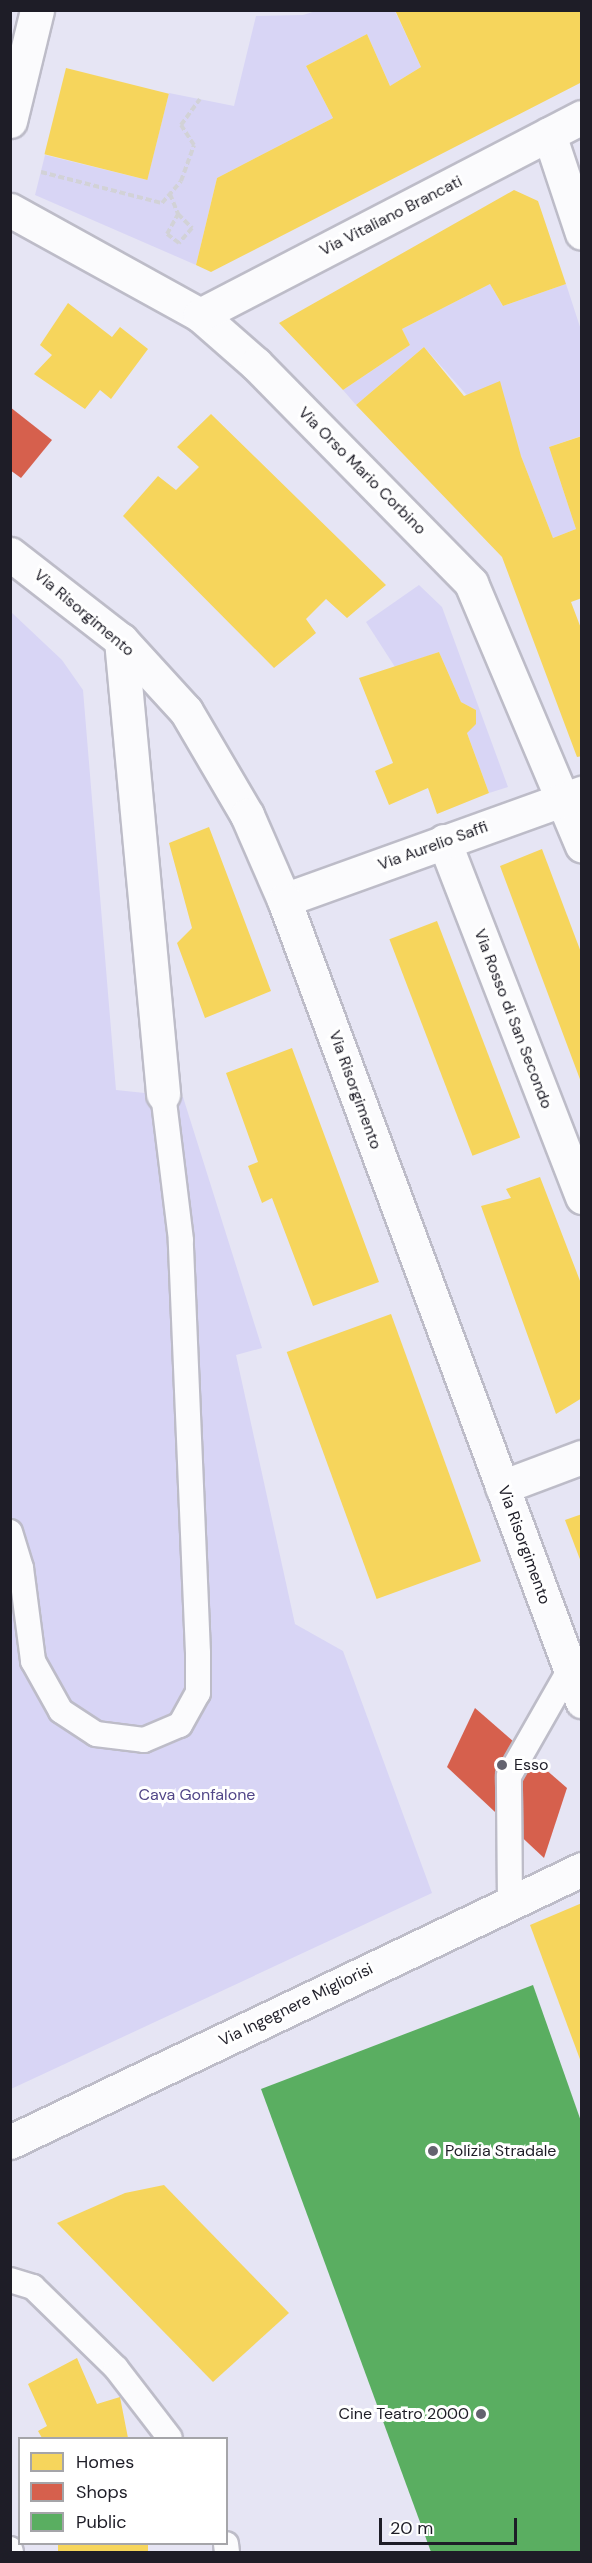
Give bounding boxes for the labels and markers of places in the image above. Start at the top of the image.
place label: Esso [514,1755,549,1775]
marker: Esso [495,1758,509,1772]
place label: Polizia Stradale [445,2141,556,2161]
marker: Polizia Stradale [426,2144,440,2158]
place label: Cine Teatro 2000 [339,2404,469,2424]
marker: Cine Teatro 2000 [474,2407,488,2421]

